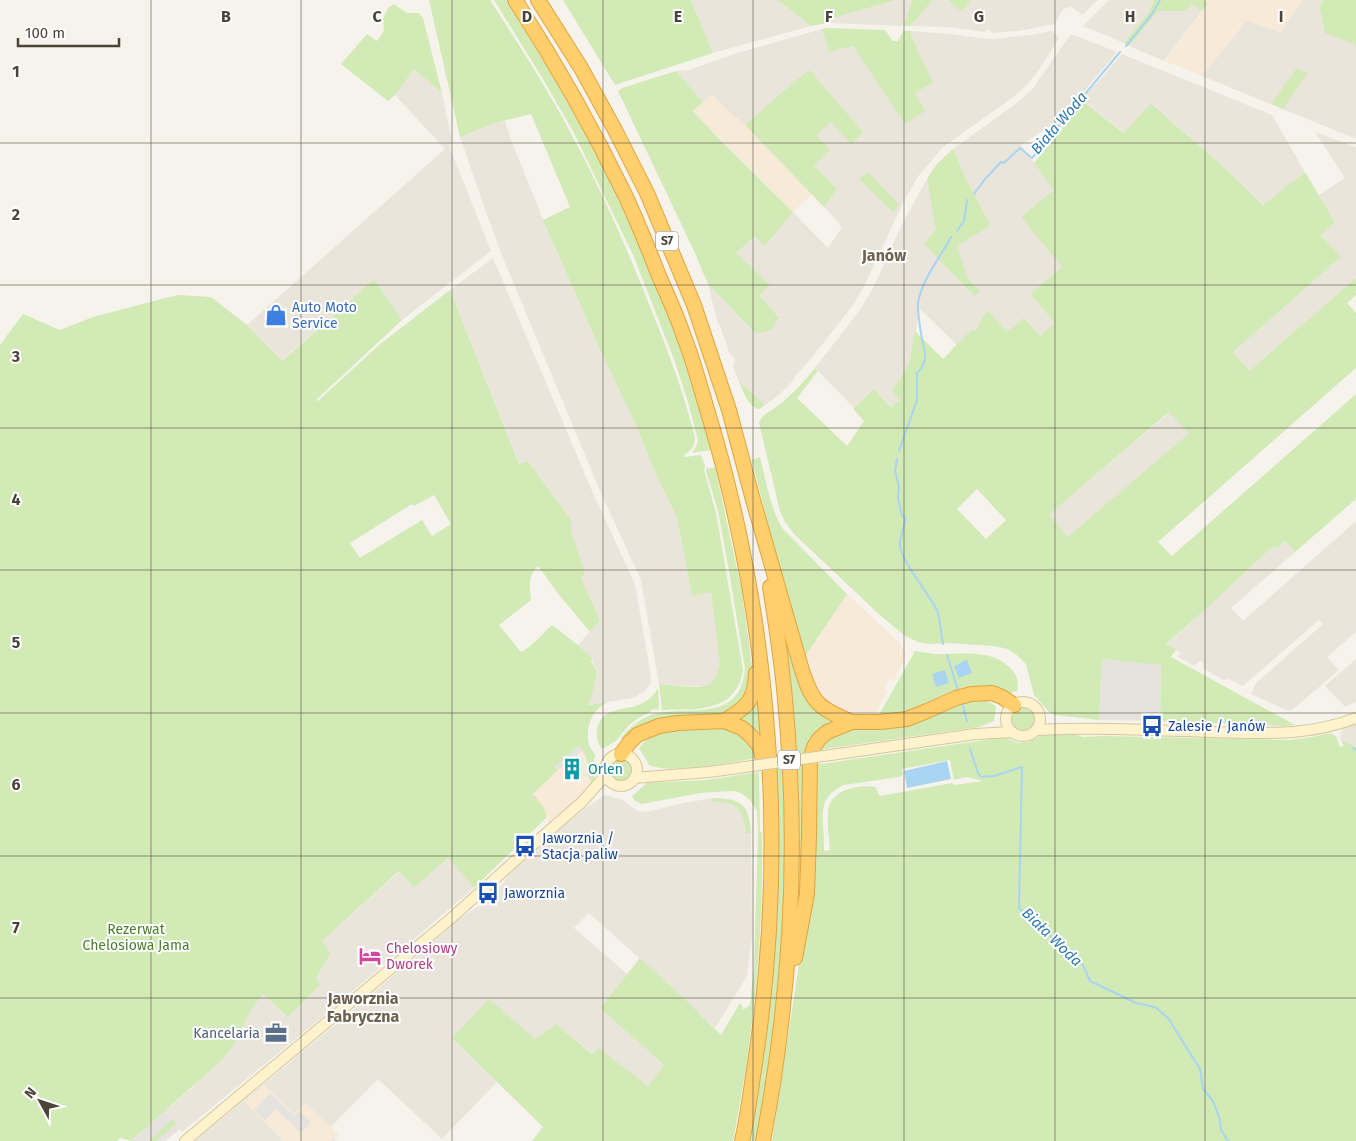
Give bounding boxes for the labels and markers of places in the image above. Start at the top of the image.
place label: Auto Moto Service [292,299,357,332]
shop icon: Auto Moto Service [263,302,289,328]
bus stop icon: Zalesie / Janów [1139,713,1165,739]
place label: Zalesie / Janów [1168,718,1265,735]
building icon: Orlen [559,756,585,782]
place label: Orlen [588,761,623,778]
place label: Jaworznia / Stacja paliw [542,830,618,863]
bus stop icon: Jaworznia / Stacja paliw [512,833,538,859]
bus stop icon: Jaworznia [475,880,501,906]
place label: Jaworznia [504,885,565,902]
place label: Chelosiowy Dworek [386,940,457,973]
hotel icon: Chelosiowy Dworek [357,943,383,969]
office icon: Kancelaria [263,1020,289,1046]
place label: Kancelaria [193,1025,260,1042]

